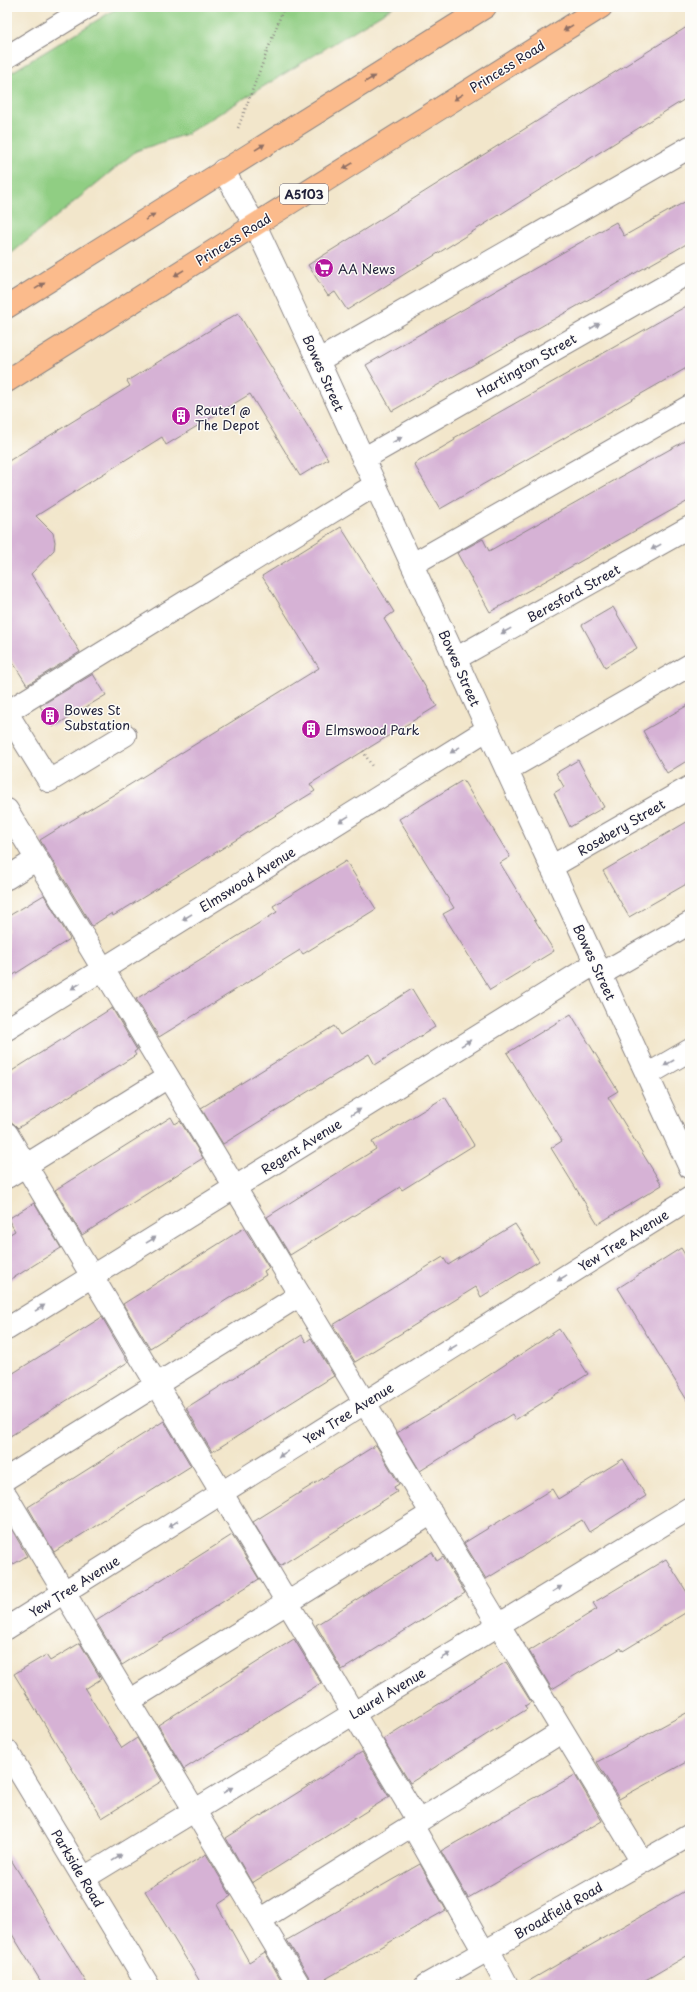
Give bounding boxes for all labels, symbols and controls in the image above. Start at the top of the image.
one-way arrow [562,24,574,31]
street label: Princess Road [466,35,548,97]
one-way arrow [364,75,376,82]
one-way arrow [453,93,463,101]
one-way arrow [254,144,266,151]
one-way arrow [343,162,353,170]
road number: A5103 [280,184,328,204]
street label: Princess Road [192,208,274,270]
one-way arrow [144,213,156,220]
supermarket icon: AA News [313,257,335,279]
place label: AA News [338,259,395,278]
one-way arrow [173,269,185,276]
one-way arrow [35,282,45,290]
one-way arrow [589,323,601,330]
street label: Hartington Street [472,329,580,401]
street label: Bowes Street [299,332,349,414]
place label: Route1 @ The Depot [195,400,259,434]
building icon: Route1 @ The Depot [170,405,192,427]
one-way arrow [391,436,403,443]
one-way arrow [650,543,662,550]
street label: Beresford Street [523,559,623,627]
street label: Bowes Street [435,627,485,709]
one-way arrow [500,627,512,634]
place label: Bowes St Substation [64,700,130,734]
building icon: Bowes St Substation [39,705,61,727]
building icon: Elmswood Park [300,718,322,740]
place label: Elmswood Park [325,720,419,739]
one-way arrow [450,746,460,754]
street label: Rosebery Street [574,794,668,860]
one-way arrow [338,815,350,822]
street label: Elmswood Avenue [195,842,299,916]
one-way arrow [181,914,193,921]
street label: Bowes Street [569,921,621,1003]
one-way arrow [71,982,81,990]
one-way arrow [461,1039,471,1047]
one-way arrow [663,1059,674,1066]
one-way arrow [350,1108,362,1115]
street label: Regent Avenue [257,1114,345,1178]
street label: Yew Tree Avenue [574,1205,672,1275]
one-way arrow [145,1236,156,1243]
one-way arrow [556,1275,568,1282]
one-way arrow [34,1305,46,1312]
one-way arrow [446,1344,458,1351]
street label: Yew Tree Avenue [299,1378,397,1448]
one-way arrow [278,1450,288,1458]
one-way arrow [167,1520,179,1527]
street label: Yew Tree Avenue [25,1551,123,1621]
one-way arrow [551,1585,563,1592]
one-way arrow [440,1653,452,1660]
street label: Laurel Avenue [345,1663,429,1723]
one-way arrow [223,1786,233,1794]
street label: Parkside Road [47,1826,109,1910]
one-way arrow [112,1854,122,1862]
street label: Broadfield Road [510,1877,606,1943]

